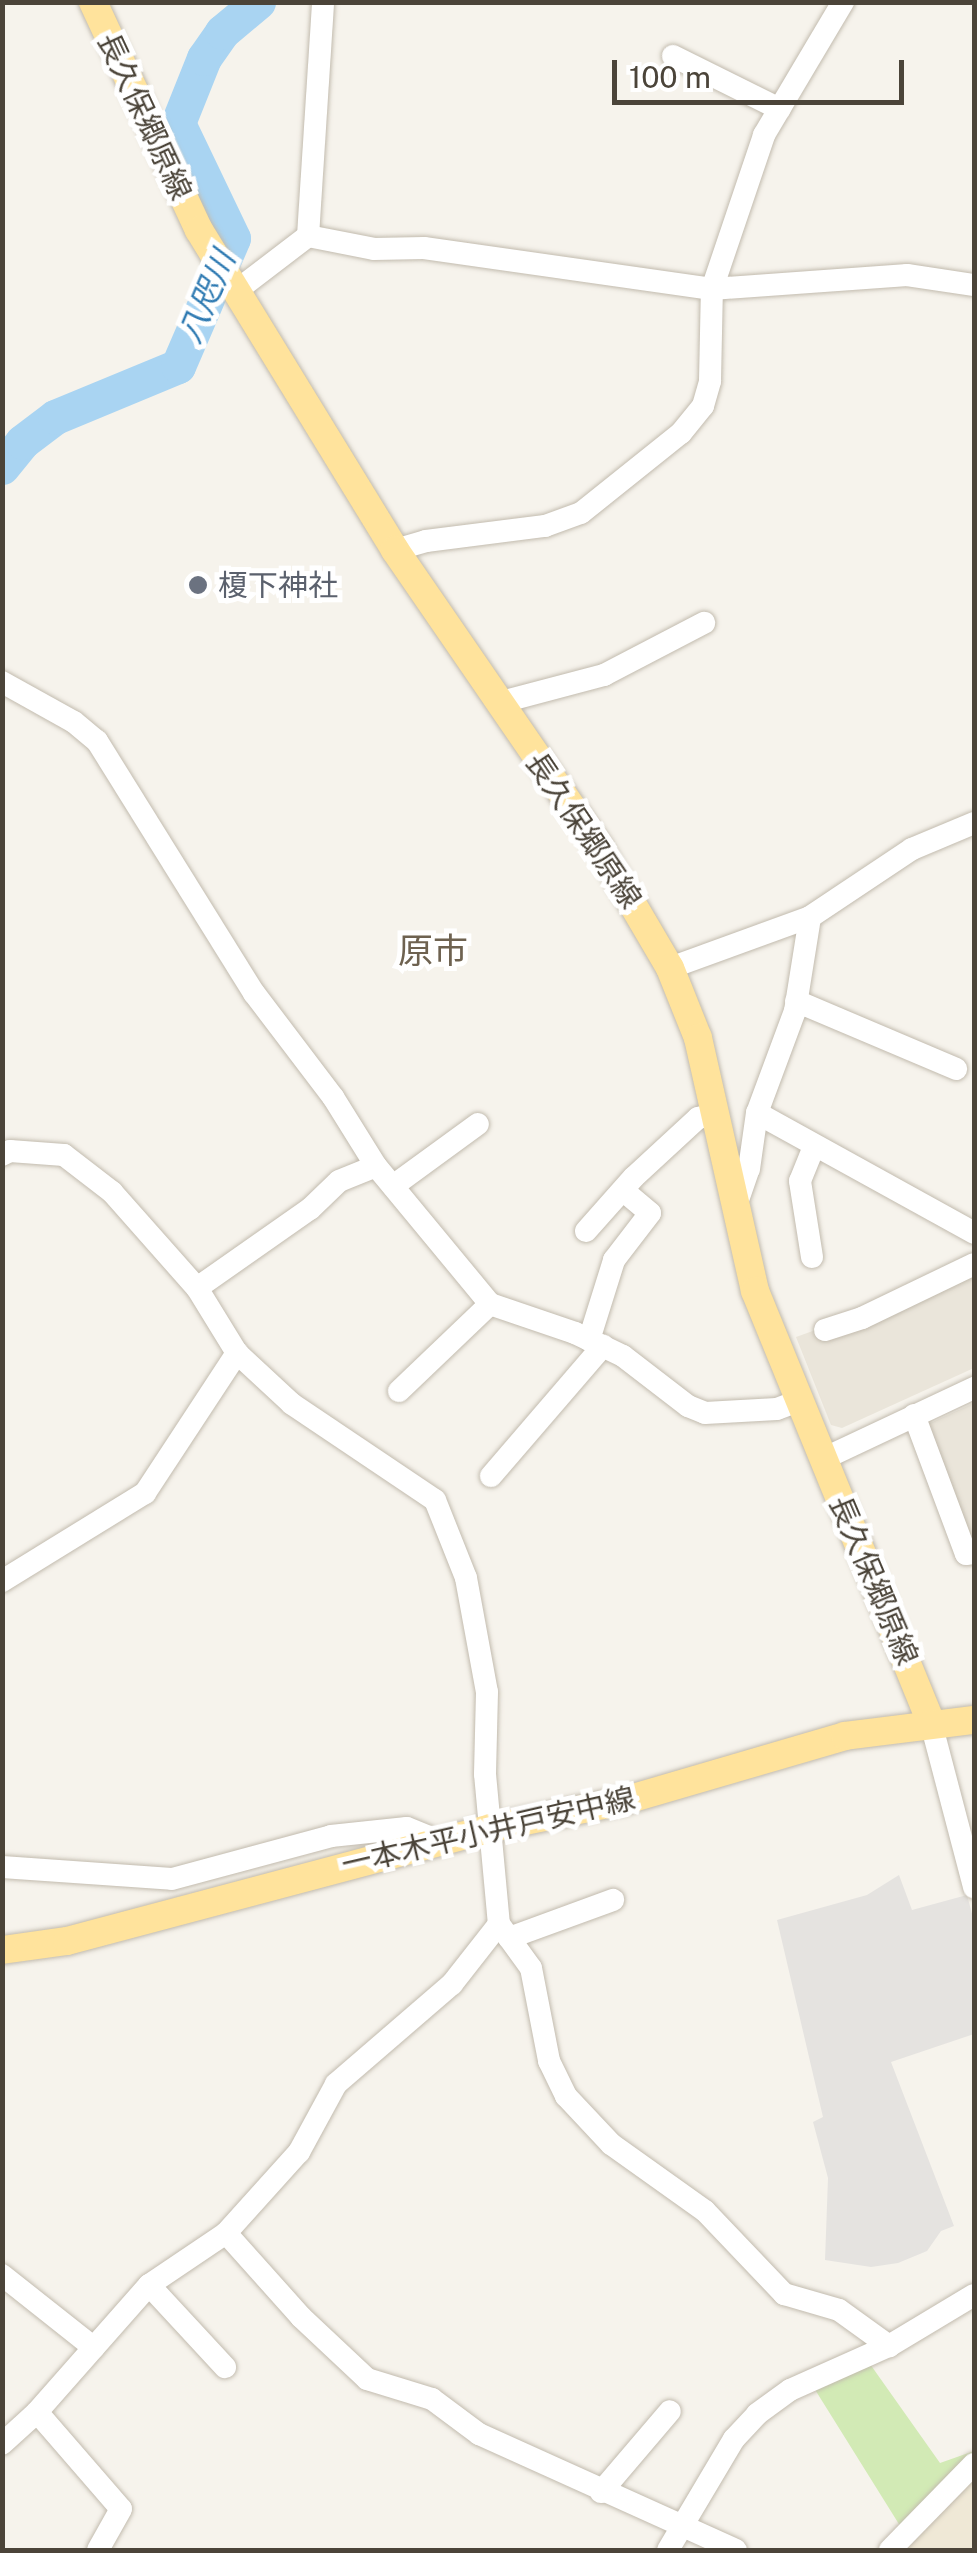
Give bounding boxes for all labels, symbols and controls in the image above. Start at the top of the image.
street label: 長久保郷原線 [91,27,199,205]
scale bar [617,40,910,102]
text: 100 m [629,59,711,95]
water label: 八咫川 [171,245,243,349]
place label: 榎下神社 [218,567,338,603]
marker: 榎下神社 [187,574,209,596]
street label: 長久保郷原線 [519,745,649,915]
district label: 原市 [398,930,468,972]
street label: 長久保郷原線 [822,1490,926,1670]
street label: 一本木平小井戸安中線 [338,1780,638,1882]

